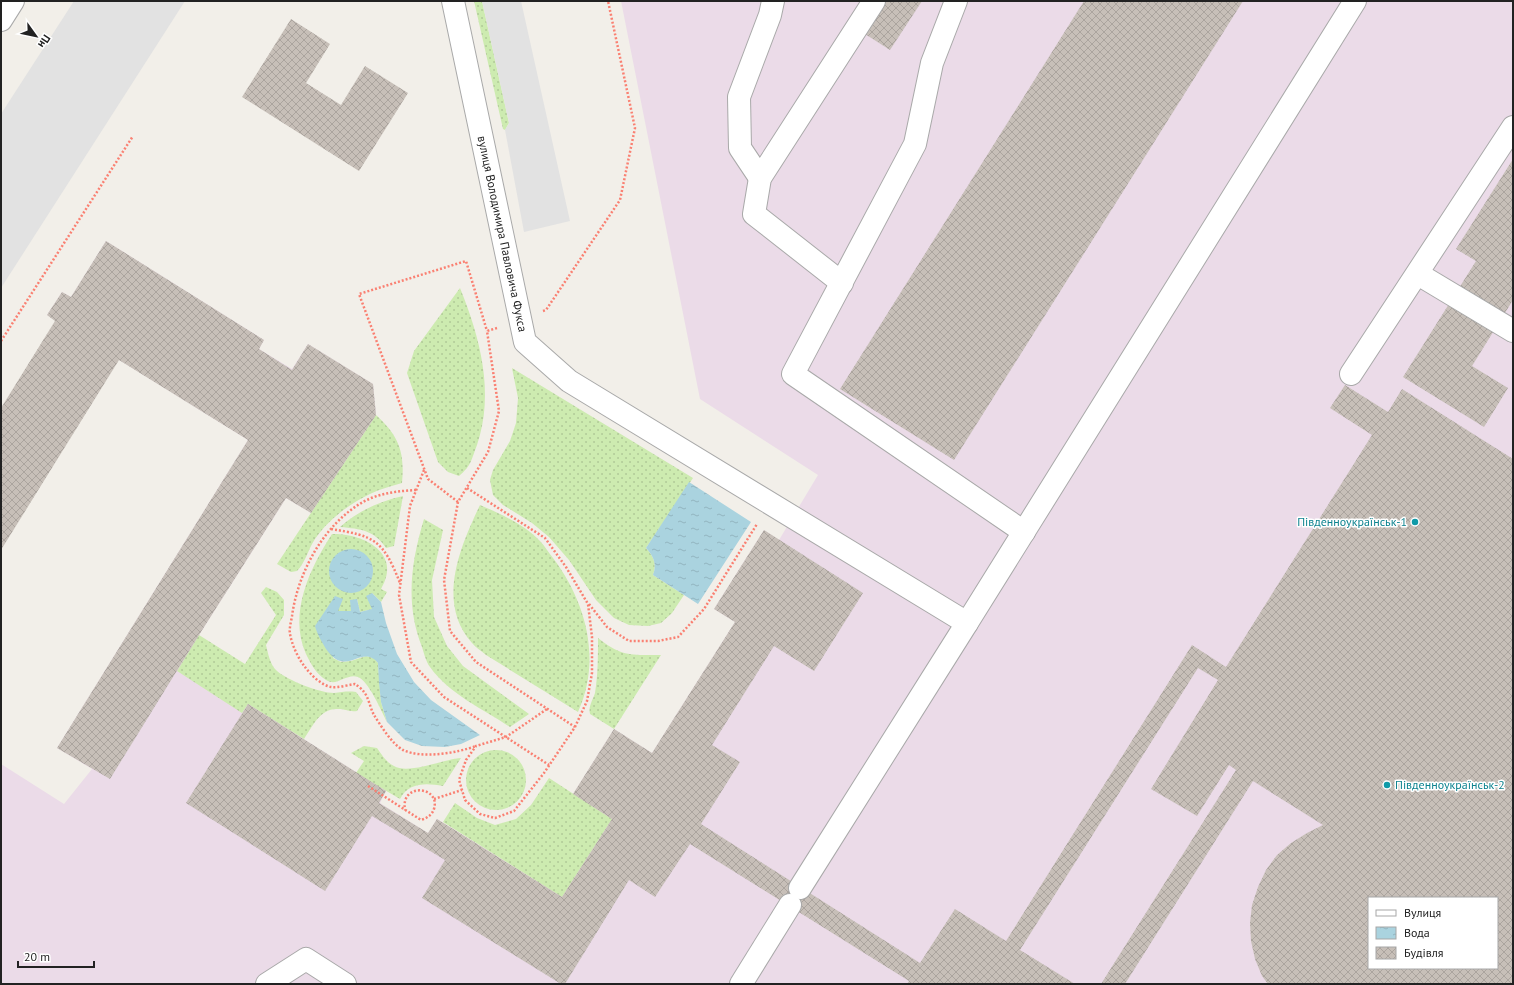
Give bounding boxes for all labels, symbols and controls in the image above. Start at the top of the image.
north arrow [16,16,56,56]
text: Пн [35,32,54,51]
street label: вулиця Володимира Павловича Фукса [475,134,531,333]
place label: Південноукраїнськ-1 [1297,514,1407,529]
marker: Південноукраїнськ-1 [1410,517,1420,527]
place label: Південноукраїнськ-2 [1395,777,1505,792]
marker: Південноукраїнськ-2 [1382,780,1392,790]
legend [1368,897,1498,969]
text: Вулиця [1404,905,1441,920]
text: Вода [1404,925,1430,940]
scale bar [18,943,94,969]
text: Будівля [1404,945,1443,960]
text: 20 m [24,949,50,964]

